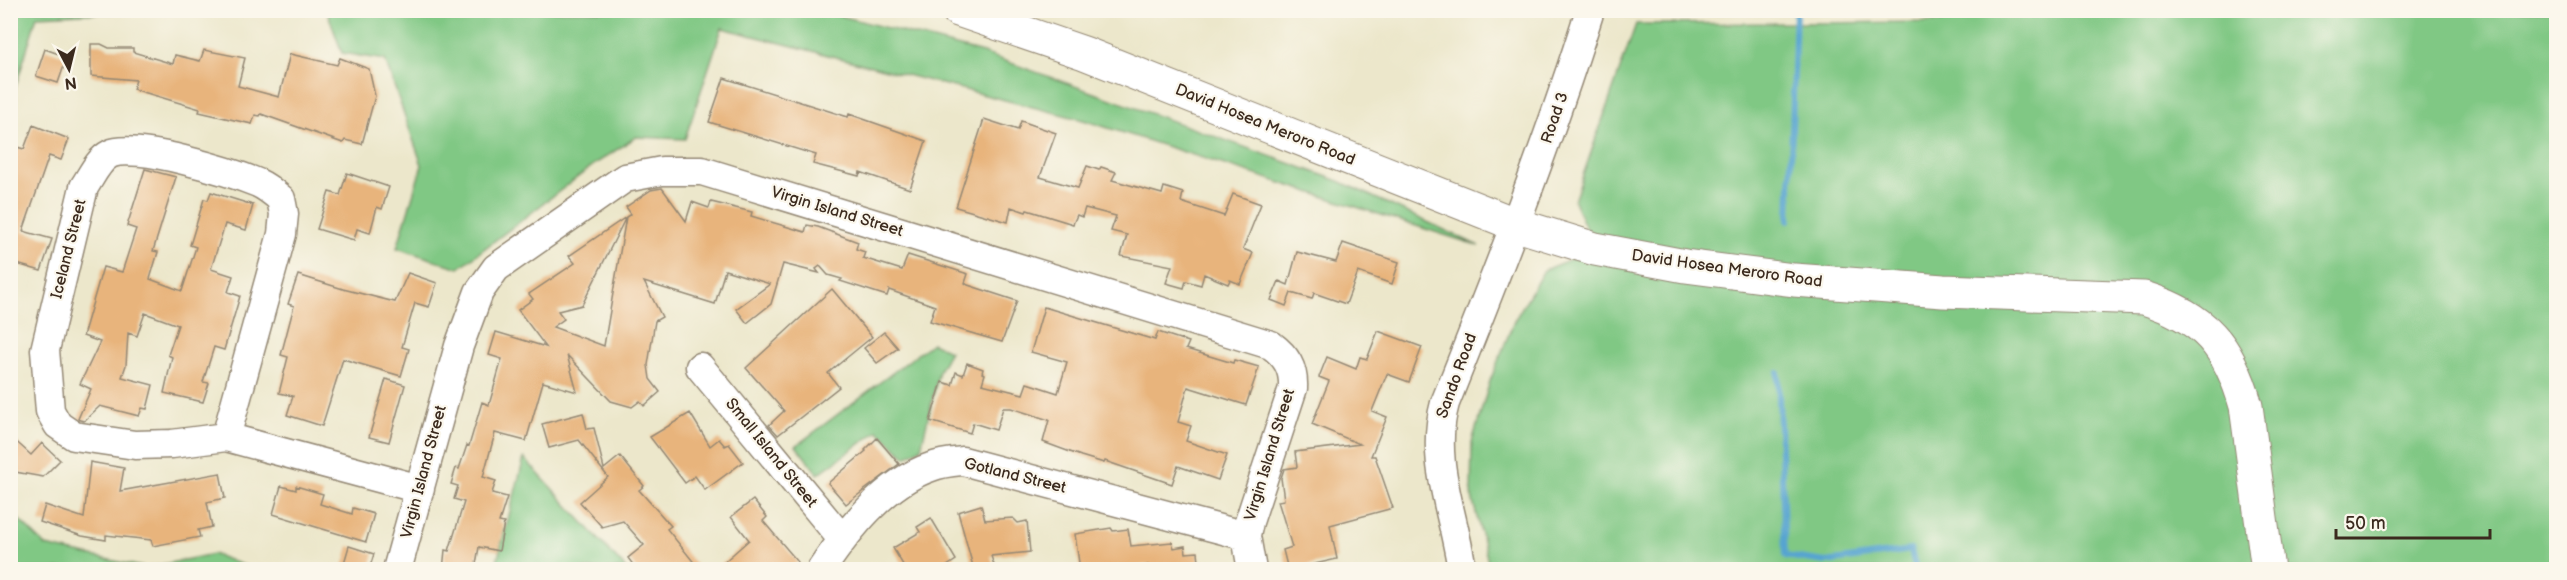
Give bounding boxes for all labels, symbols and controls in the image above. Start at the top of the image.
north arrow [39,39,99,99]
text: N [64,72,78,93]
street label: David Hosea Meroro Road [1172,80,1358,170]
street label: Road 3 [1537,90,1573,146]
street label: Virgin Island Street [769,183,905,241]
street label: Iceland Street [47,197,91,301]
street label: David Hosea Meroro Road [1630,246,1824,292]
street label: Sando Road [1433,331,1481,421]
street label: Virgin Island Street [1241,387,1299,523]
street label: Small Island Street [721,395,821,511]
street label: Virgin Island Street [397,403,451,541]
street label: Gotland Street [962,454,1068,498]
scale bar [2336,502,2490,540]
text: 50 m [2345,513,2386,534]

